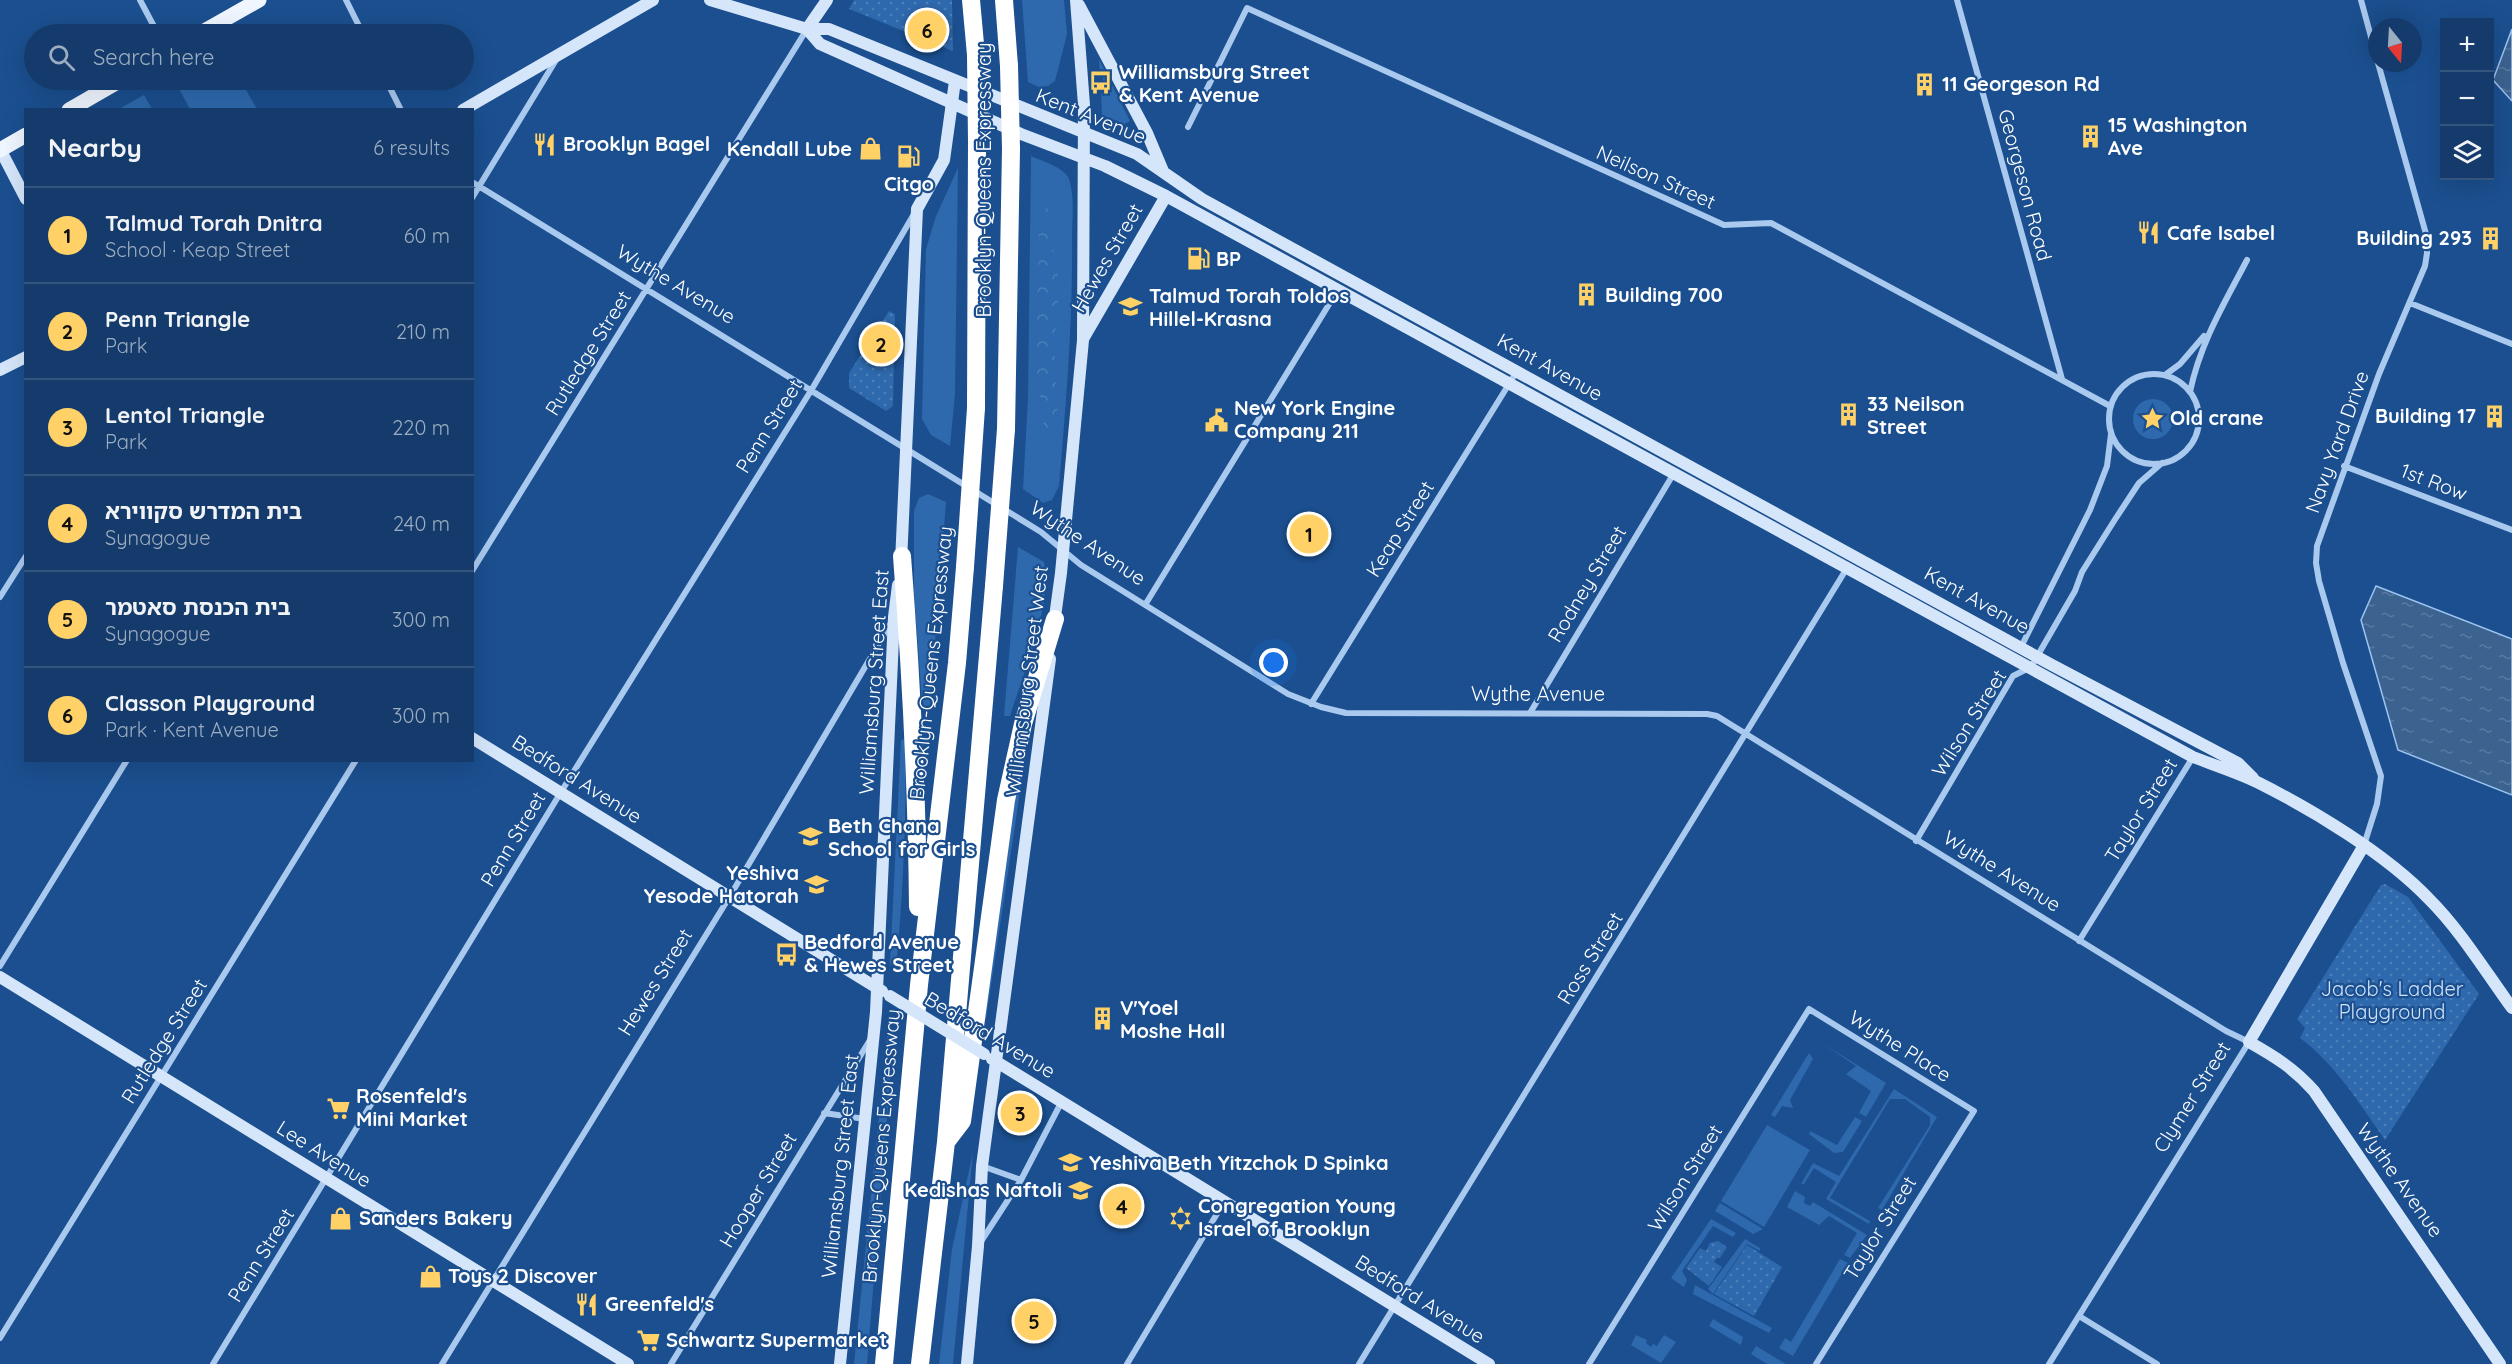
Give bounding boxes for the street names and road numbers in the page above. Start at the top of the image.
street label: Brooklyn-Queens Expressway [971,42,996,318]
street label: Kent Avenue [1032,82,1150,149]
street label: Georgeson Road [1993,106,2058,264]
street label: Neilson Street [1593,139,1720,214]
street label: Hewes Street [1065,199,1148,317]
street label: Wythe Avenue [612,238,740,329]
street label: Rutledge Street [539,285,636,420]
street label: Kent Avenue [1493,327,1607,406]
street label: Navy Yard Drive [2299,367,2374,516]
street label: Penn Street [730,374,807,477]
street label: 1st Row [2397,457,2471,506]
street label: Keap Street [1360,476,1439,582]
street label: Wythe Avenue [1026,495,1151,590]
street label: Rodney Street [1542,521,1631,647]
street label: Brooklyn-Queens Expressway [904,525,957,801]
street label: Kent Avenue [1920,560,2034,639]
street label: Williamsburg Street West [1000,564,1053,798]
street label: Williamsburg Street East [853,568,894,795]
street label: Wilson Street [1926,664,2011,781]
street label: Wythe Avenue [1471,681,1605,706]
street label: Bedford Avenue [508,729,647,828]
street label: Taylor Street [2099,753,2183,866]
street label: Penn Street [474,787,551,891]
street label: Wythe Avenue [1939,824,2066,917]
street label: Ross Street [1551,907,1628,1009]
street label: Hewes Street [612,923,697,1040]
street label: Rutledge Street [115,973,212,1108]
street label: Bedford Avenue [920,986,1060,1083]
street label: Wythe Place [1845,1004,1956,1087]
street label: Brooklyn-Queens Expressway [856,1008,905,1284]
street label: Clymer Street [2148,1036,2236,1157]
street label: Williamsburg Street East [815,1052,864,1279]
street label: Lee Avenue [272,1115,376,1193]
street label: Wythe Avenue [2352,1118,2449,1242]
street label: Wilson Street [1642,1119,1727,1236]
street label: Hooper Street [713,1127,802,1252]
street label: Taylor Street [1838,1171,1922,1284]
street label: Penn Street [222,1203,299,1306]
street label: Bedford Avenue [1351,1249,1490,1348]

